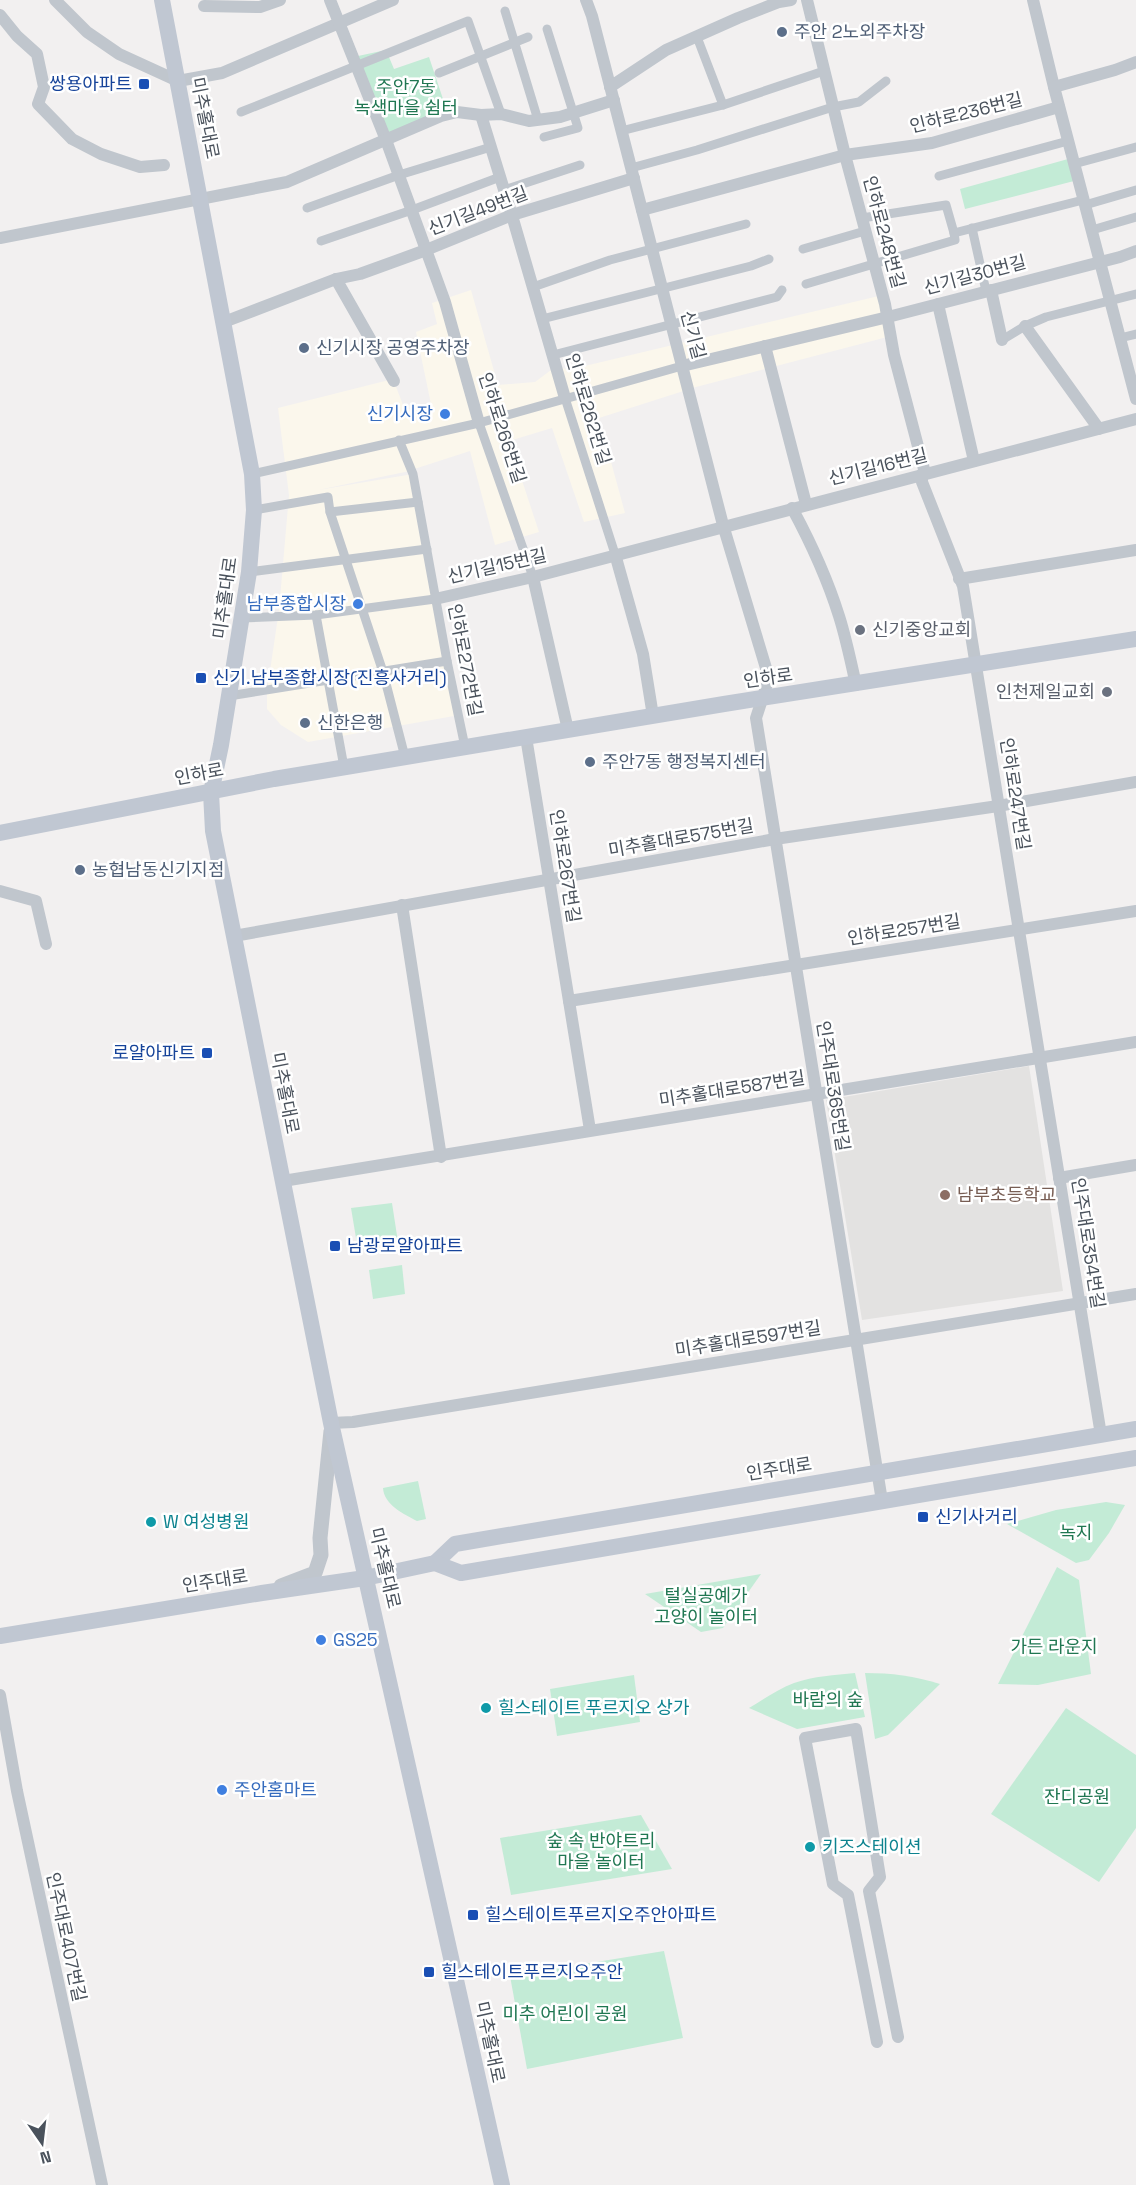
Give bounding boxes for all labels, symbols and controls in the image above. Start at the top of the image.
place label: 주안 2노외주차장 [794,20,925,43]
marker: 주안 2노외주차장 [775,25,789,39]
place label: 쌍용아파트 [49,72,132,95]
street label: 미추홀대로 [186,75,225,161]
park label: 주안7동 녹색마을 쉼터 [354,75,458,119]
marker: 쌍용아파트 [137,77,151,91]
street label: 인하로236번길 [907,87,1025,138]
street label: 인하로248번길 [858,173,911,291]
street label: 신기길49번길 [425,181,531,240]
street label: 신기길30번길 [921,250,1029,299]
street label: 신기길 [676,308,711,362]
place label: 신기시장 공영주차장 [316,336,470,359]
marker: 신기시장 공영주차장 [297,341,311,355]
street label: 인하로262번길 [561,350,616,467]
street label: 인하로266번길 [474,369,531,486]
place label: 신기시장 [367,402,433,425]
marker: 신기시장 [438,407,452,421]
street label: 신기길16번길 [826,443,930,490]
street label: 신기길15번길 [445,543,549,588]
street label: 미추홀대로 [207,555,242,641]
place label: 남부종합시장 [247,592,346,615]
marker: 남부종합시장 [351,597,365,611]
street label: 인하로272번길 [443,602,488,718]
place label: 신기중앙교회 [872,618,971,641]
marker: 신기중앙교회 [853,623,867,637]
street label: 인하로 [742,663,794,692]
place label: 신기.남부종합시장(진흥사거리) [213,666,446,689]
marker: 신기.남부종합시장(진흥사거리) [194,671,208,685]
place label: 인천제일교회 [996,680,1095,703]
marker: 인천제일교회 [1100,685,1114,699]
place label: 신한은행 [317,711,383,734]
marker: 신한은행 [298,716,312,730]
street label: 인하로247번길 [995,736,1036,852]
place label: 주안7동 행정복지센터 [602,750,766,773]
marker: 주안7동 행정복지센터 [583,755,597,769]
street label: 인하로 [172,757,225,790]
street label: 인하로267번길 [545,808,586,924]
street label: 미추홀대로575번길 [606,813,756,862]
place label: 농협남동신기지점 [92,858,224,881]
marker: 농협남동신기지점 [73,863,87,877]
street label: 인하로257번길 [846,909,962,950]
street label: 인주대로365번길 [812,1019,855,1153]
place label: 로얄아파트 [112,1041,195,1064]
marker: 로얄아파트 [200,1046,214,1060]
street label: 미추홀대로 [266,1050,305,1136]
street label: 미추홀대로587번길 [657,1066,807,1111]
street label: 인주대로354번길 [1067,1176,1110,1310]
place label: 남부초등학교 [957,1183,1056,1206]
marker: 남부초등학교 [938,1188,952,1202]
place label: 남광로얄아파트 [347,1234,463,1257]
marker: 남광로얄아파트 [328,1239,342,1253]
street label: 미추홀대로597번길 [673,1316,823,1361]
street label: 인주대로 [744,1452,813,1485]
place label: 신기사거리 [935,1505,1018,1528]
place label: W 여성병원 [163,1510,249,1533]
marker: 신기사거리 [916,1510,930,1524]
marker: W 여성병원 [144,1515,158,1529]
park label: 녹지 [1059,1521,1093,1544]
street label: 미추홀대로 [365,1525,406,1611]
street label: 인주대로 [180,1564,249,1597]
park label: 털실공예가 고양이 놀이터 [654,1584,758,1628]
place label: GS25 [333,1628,378,1651]
marker: GS25 [314,1633,328,1647]
park label: 가든 라운지 [1010,1635,1098,1658]
park label: 바람의 숲 [793,1688,863,1711]
place label: 힐스테이트 푸르지오 상가 [498,1696,690,1719]
marker: 힐스테이트 푸르지오 상가 [479,1701,493,1715]
place label: 주안홈마트 [234,1778,317,1801]
marker: 주안홈마트 [215,1783,229,1797]
park label: 잔디공원 [1044,1785,1110,1808]
park label: 숲 속 반야트리 마을 놀이터 [547,1829,655,1873]
place label: 키즈스테이션 [822,1835,921,1858]
marker: 키즈스테이션 [803,1840,817,1854]
street label: 인주대로407번길 [42,1870,91,2004]
place label: 힐스테이트푸르지오주안아파트 [485,1903,717,1926]
marker: 힐스테이트푸르지오주안아파트 [466,1908,480,1922]
place label: 힐스테이트푸르지오주안 [441,1960,623,1983]
marker: 힐스테이트푸르지오주안 [422,1965,436,1979]
street label: 미추홀대로 [471,1999,510,2085]
park label: 미추 어린이 공원 [502,2002,628,2025]
north arrow [12,2113,72,2173]
text: N [38,2146,53,2169]

